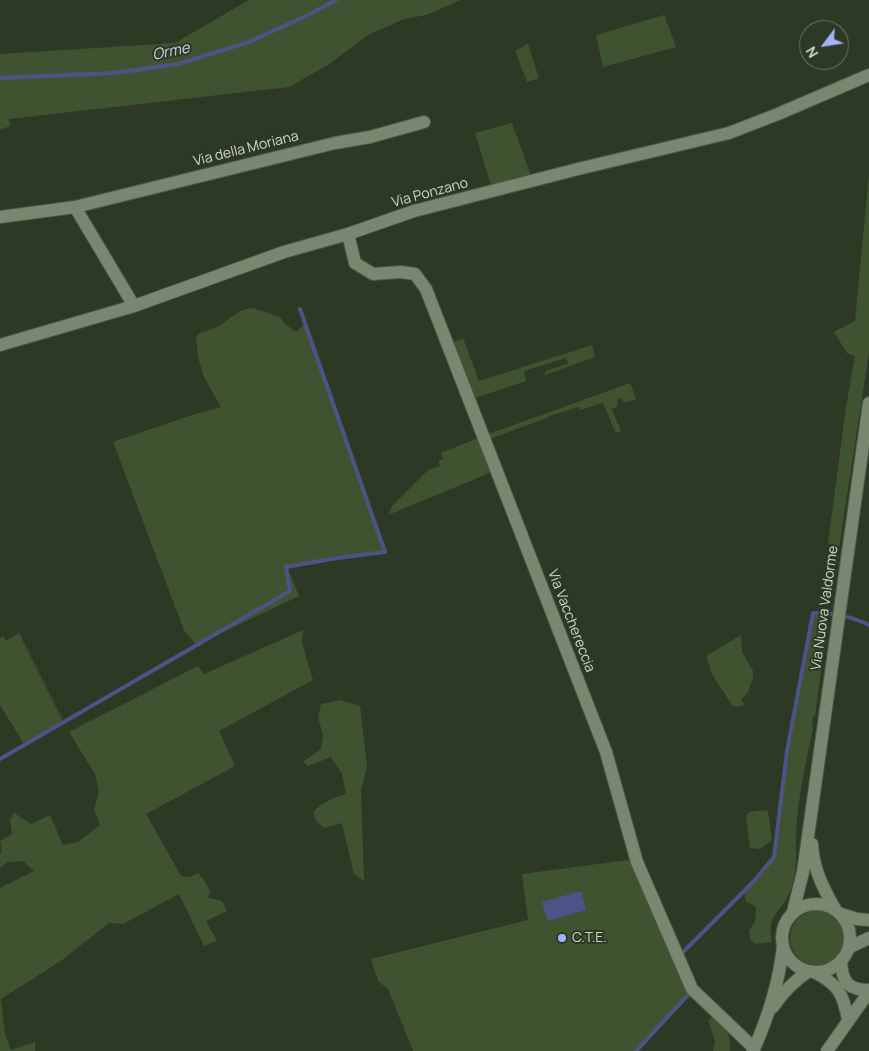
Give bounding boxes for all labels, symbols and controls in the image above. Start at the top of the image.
north arrow [799,20,849,70]
water label: Orme [151,39,191,65]
text: N [801,43,822,62]
street label: Via della Moriana [192,128,300,170]
street label: Via Ponzano [390,175,470,211]
street label: Via Nuova Valdorme [808,545,842,671]
street label: Via Vacchereccia [544,567,598,675]
place label: C.T.E. [572,930,607,946]
marker: C.T.E. [556,932,568,944]

